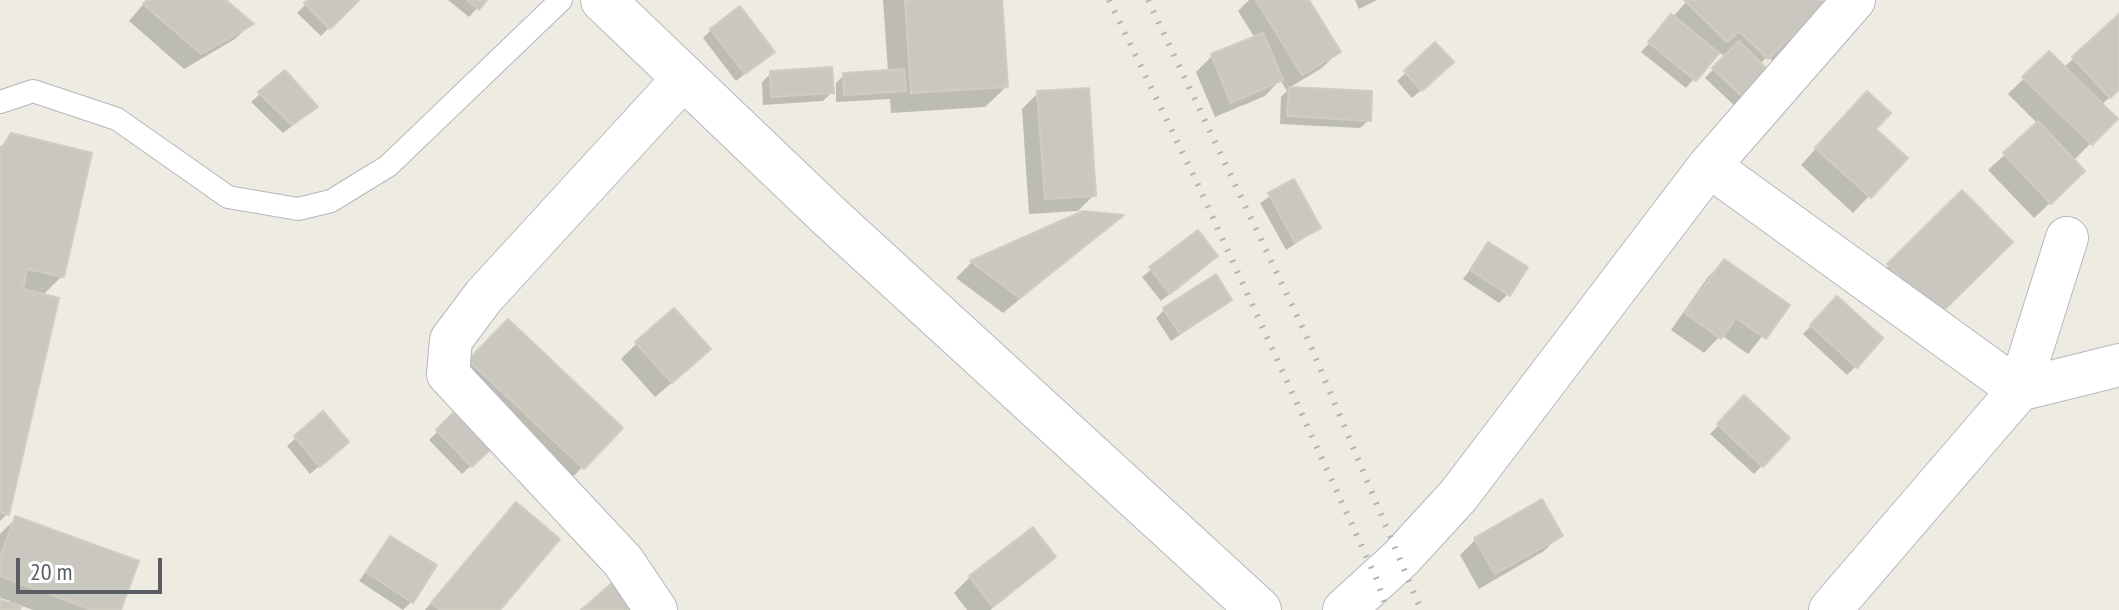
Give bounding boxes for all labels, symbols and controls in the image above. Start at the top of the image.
scale bar [20,542,166,592]
text: 20 m [30,556,72,587]

